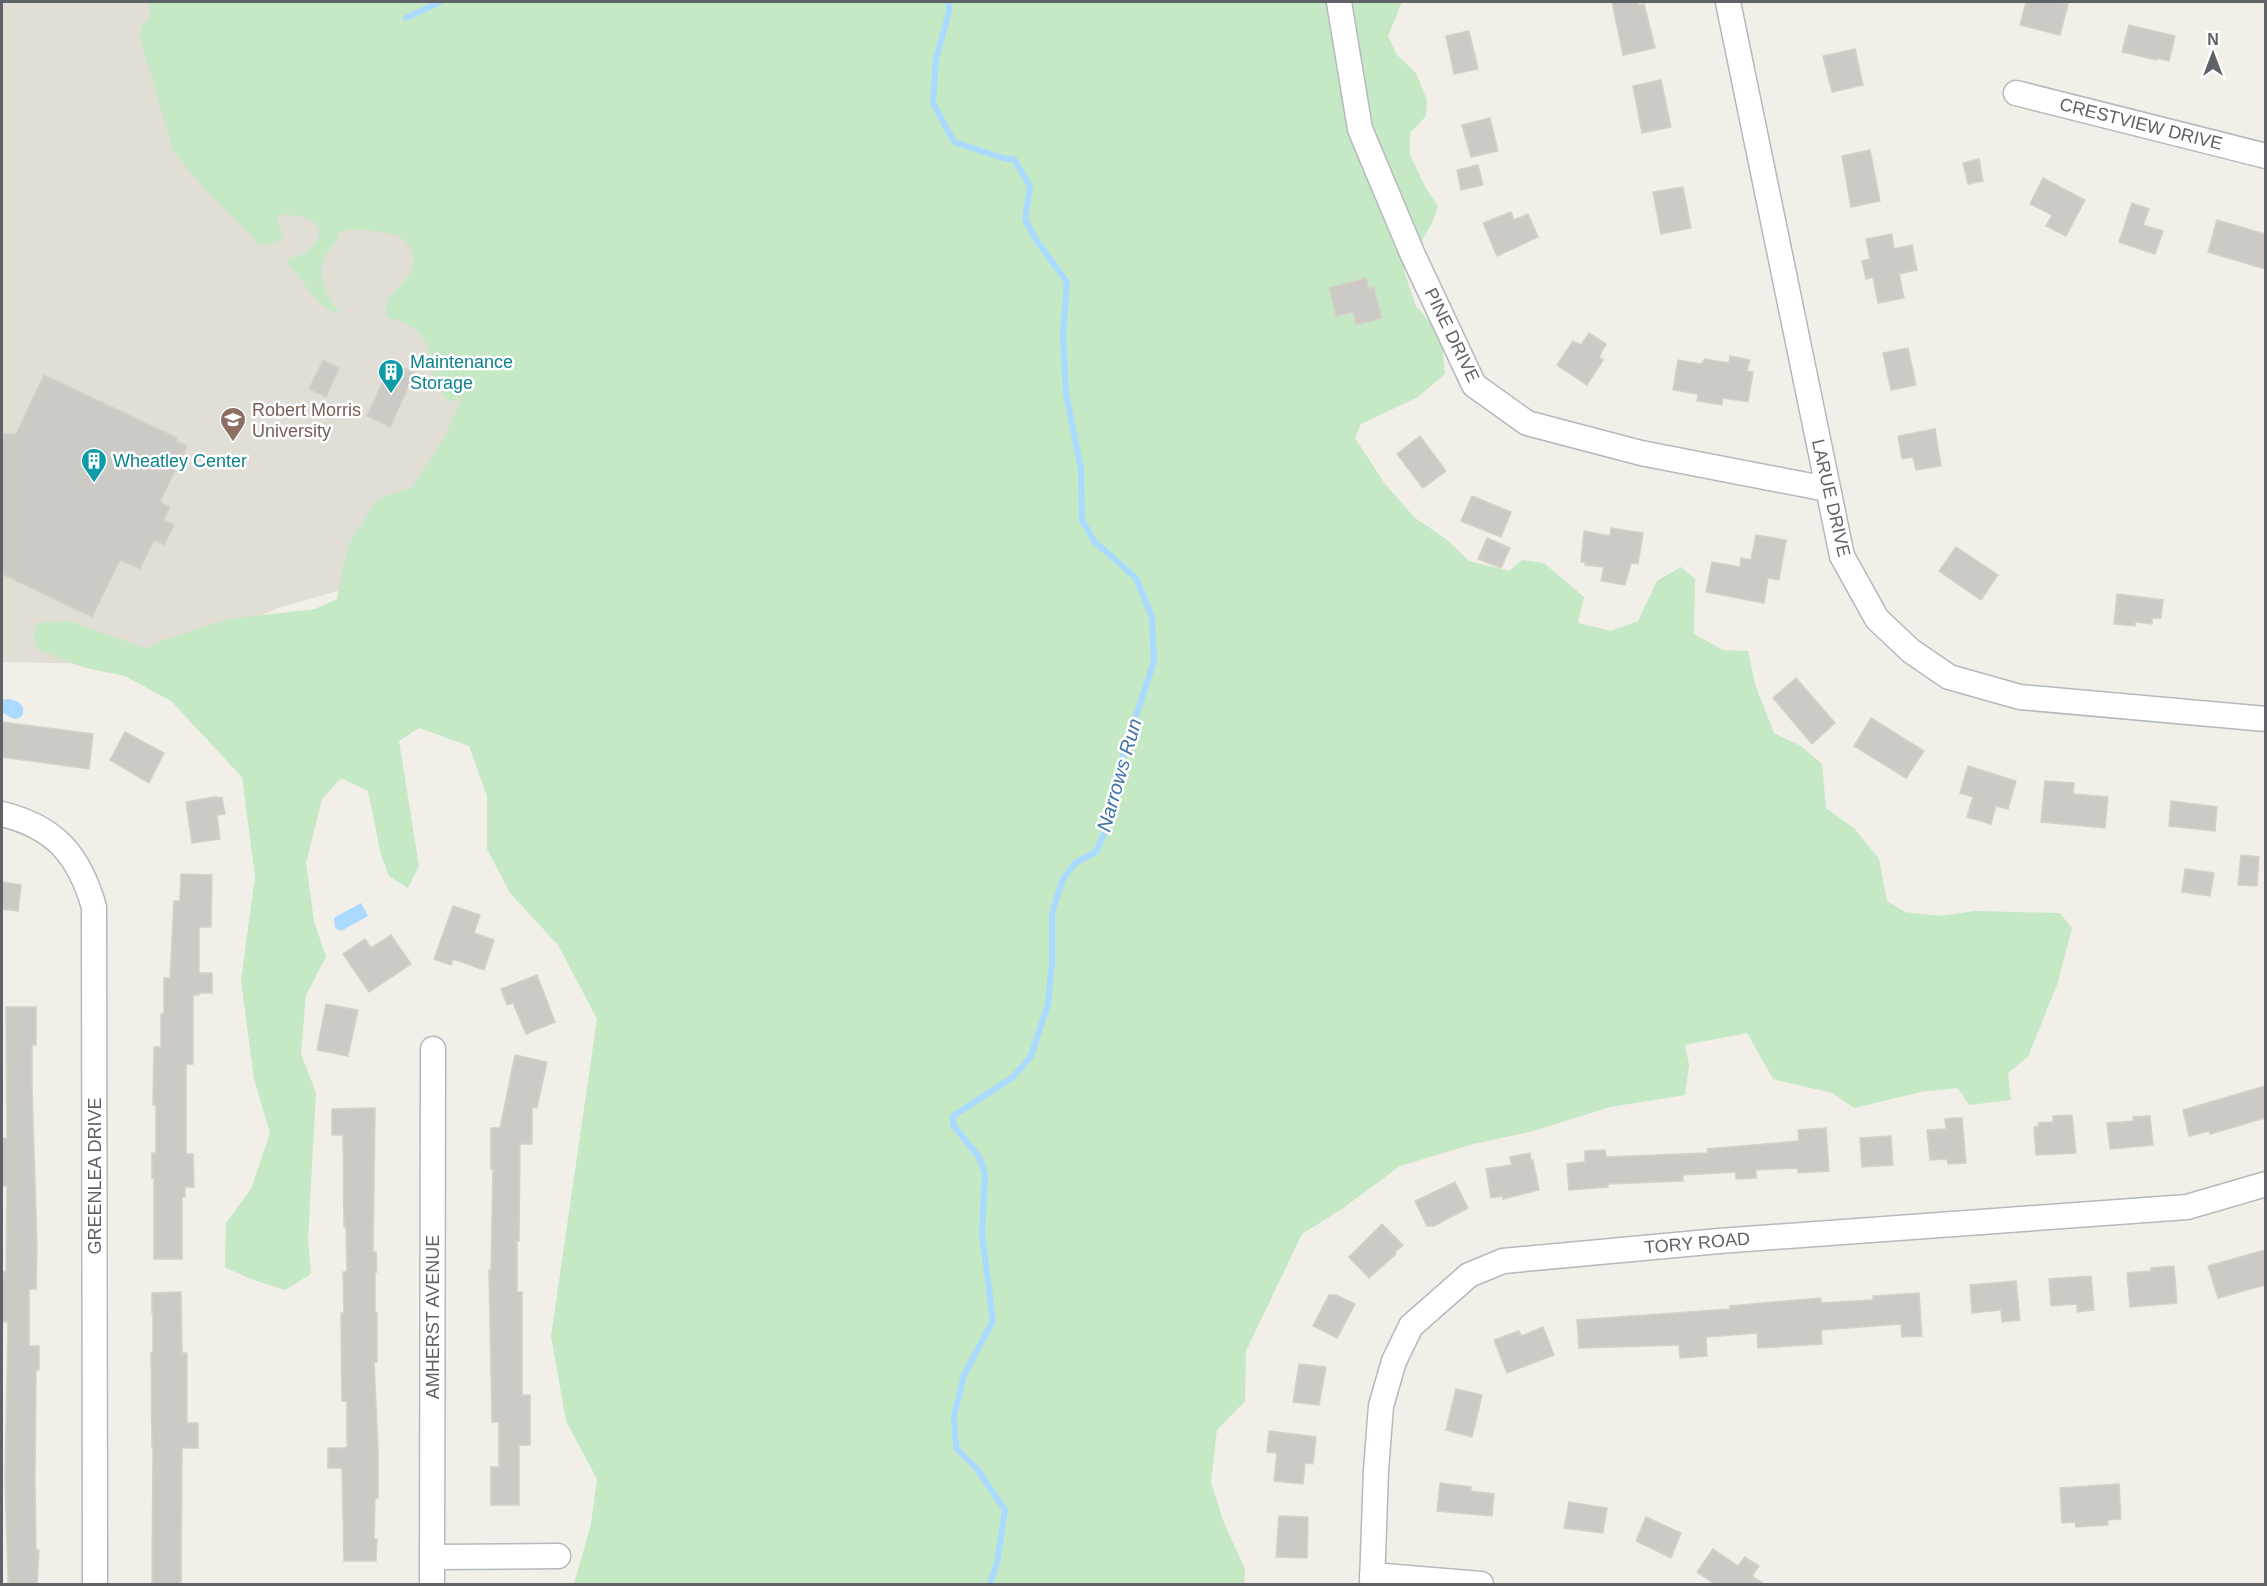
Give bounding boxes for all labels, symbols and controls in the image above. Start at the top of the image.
north arrow [2183,24,2243,84]
text: N [2207,31,2219,48]
street label: CRESTVIEW DRIVE [2058,94,2224,154]
street label: PINE DRIVE [1421,285,1483,385]
place label: Maintenance Storage [410,352,513,393]
building icon: Maintenance Storage [376,357,406,395]
place label: Robert Morris University [252,400,361,441]
school or university icon: Robert Morris University [218,405,248,443]
street label: LARUE DRIVE [1808,437,1854,559]
building icon: Wheatley Center [79,446,109,484]
place label: Wheatley Center [113,451,247,471]
water label: Narrows Run [1092,716,1146,834]
street label: GREENLEA DRIVE [85,1097,105,1255]
street label: TORY ROAD [1643,1228,1751,1258]
street label: AMHERST AVENUE [423,1235,443,1399]

